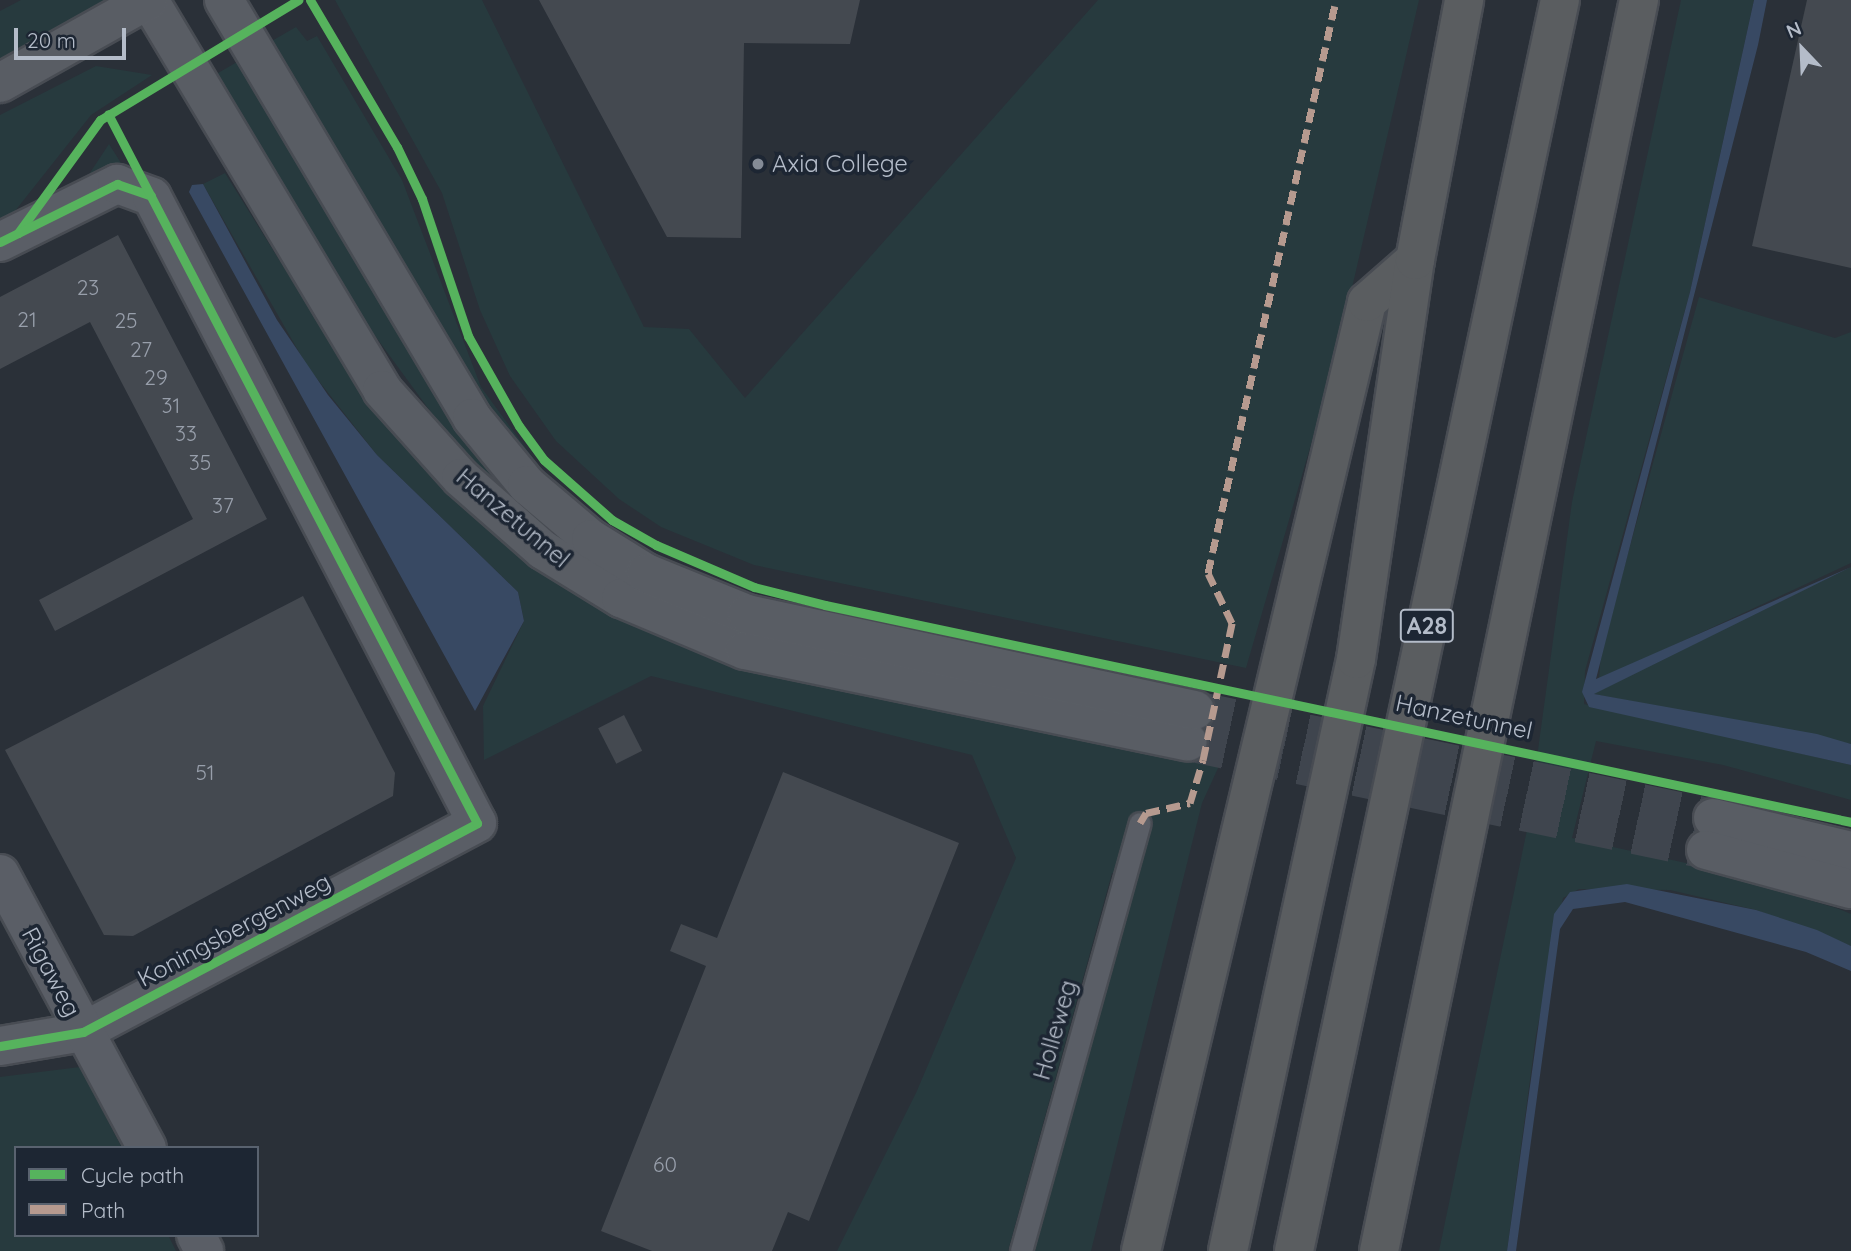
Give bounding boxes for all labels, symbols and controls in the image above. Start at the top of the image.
scale bar [18,14,130,58]
north arrow [1767,14,1837,84]
text: N [1783,16,1805,43]
text: 20 m [27,27,76,53]
place label: Axia College [772,150,908,178]
marker: Axia College [750,156,766,172]
house number: 23 [77,274,99,300]
house number: 21 [17,306,37,332]
house number: 25 [114,307,138,333]
house number: 27 [130,336,152,362]
house number: 29 [144,364,168,390]
house number: 31 [162,392,180,418]
house number: 33 [175,420,197,446]
house number: 35 [189,449,211,475]
street label: Hanzetunnel [450,462,576,574]
house number: 37 [212,492,234,518]
road number: A28 [1399,606,1455,646]
street label: Hanzetunnel [1393,688,1535,746]
house number: 51 [195,759,215,785]
street label: Koningsbergenweg [133,867,335,993]
street label: Rigaweg [16,922,86,1022]
street label: Holleweg [1027,977,1083,1083]
legend [14,1146,259,1237]
house number: 60 [653,1151,677,1177]
text: Cycle path [81,1162,184,1188]
text: Path [81,1197,125,1223]

